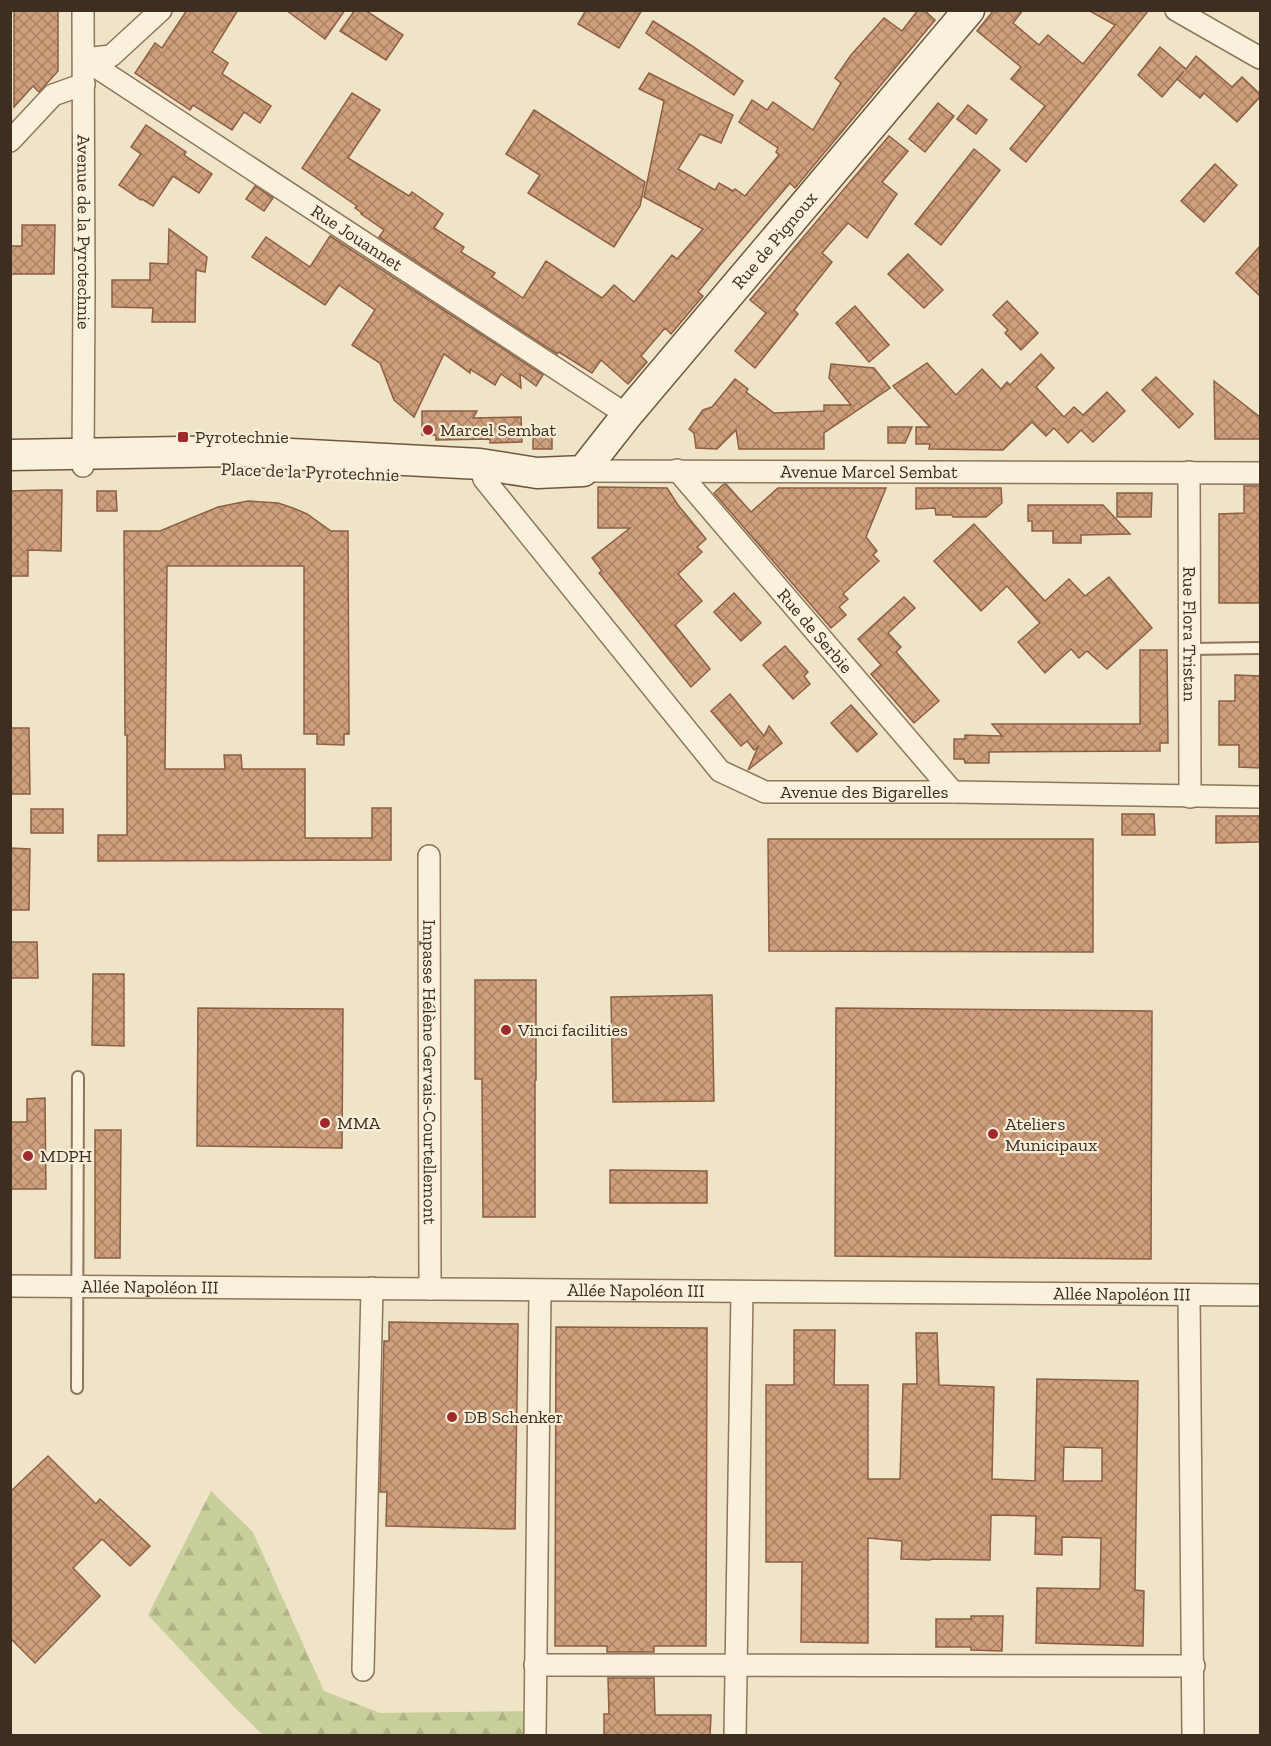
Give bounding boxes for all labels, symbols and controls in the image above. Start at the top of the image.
street label: Avenue de la Pyrotechnie [72,134,95,330]
street label: Rue de Pignoux [727,187,822,293]
street label: Rue Jouannet [307,200,407,276]
place label: Marcel Sembat [440,419,556,441]
marker: Marcel Sembat [421,423,435,437]
place label: Pyrotechnie [195,426,289,448]
marker: Pyrotechnie [176,430,190,444]
street label: Place de la Pyrotechnie [220,458,400,486]
street label: Avenue Marcel Sembat [780,461,958,483]
street label: Rue Flora Tristan [1178,566,1201,702]
street label: Rue de Serbie [772,584,857,678]
street label: Avenue des Bigarelles [780,781,948,803]
street label: Impasse Hélène Gervais-Courtellemont [418,919,441,1225]
place label: Vinci facilities [517,1019,628,1041]
marker: Vinci facilities [499,1023,513,1037]
place label: MMA [337,1112,381,1134]
place label: Ateliers Municipaux [1005,1113,1097,1156]
marker: MMA [318,1116,332,1130]
marker: Ateliers Municipaux [986,1127,1000,1141]
place label: MDPH [40,1145,92,1167]
marker: MDPH [21,1149,35,1163]
street label: Allée Napoléon III [81,1276,219,1299]
street label: Allée Napoléon III [567,1279,705,1302]
street label: Allée Napoléon III [1053,1283,1191,1306]
place label: DB Schenker [464,1406,563,1428]
marker: DB Schenker [445,1410,459,1424]

